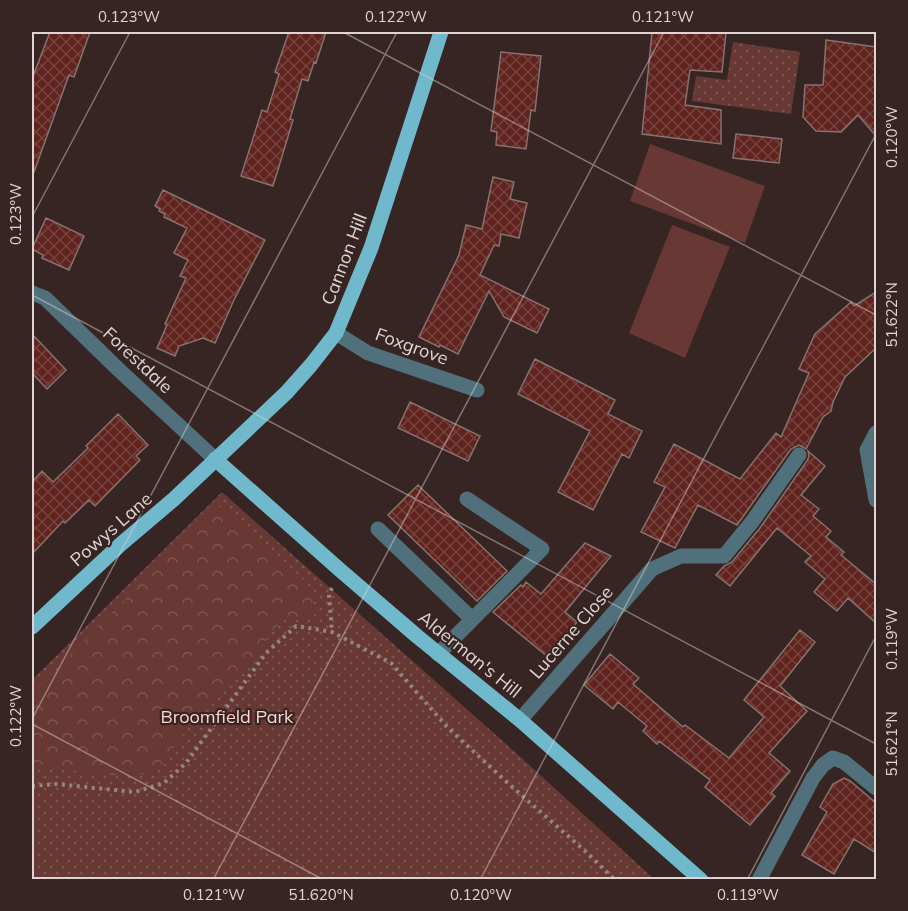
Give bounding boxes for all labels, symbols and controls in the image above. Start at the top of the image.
text: 0.123°W [98,7,160,26]
text: 0.122°W [365,7,427,26]
text: 0.121°W [632,7,694,26]
text: 0.120°W [882,106,901,168]
text: 0.123°W [6,183,25,245]
street label: Cannon Hill [316,210,372,308]
text: 51.622°N [882,282,901,348]
street label: Forestdale [98,322,178,398]
street label: Foxgrove [372,322,452,370]
street label: Powys Lane [65,487,157,571]
street label: Lucerne Close [524,581,618,683]
street label: Alderman's Hill [414,605,526,703]
text: 0.119°W [882,608,901,670]
text: 0.122°W [6,685,25,747]
park label: Broomfield Park [161,705,294,728]
text: 51.621°N [882,711,901,777]
text: 0.121°W [183,885,245,904]
text: 51.620°N [288,885,354,904]
text: 0.120°W [450,885,512,904]
text: 0.119°W [717,885,779,904]

